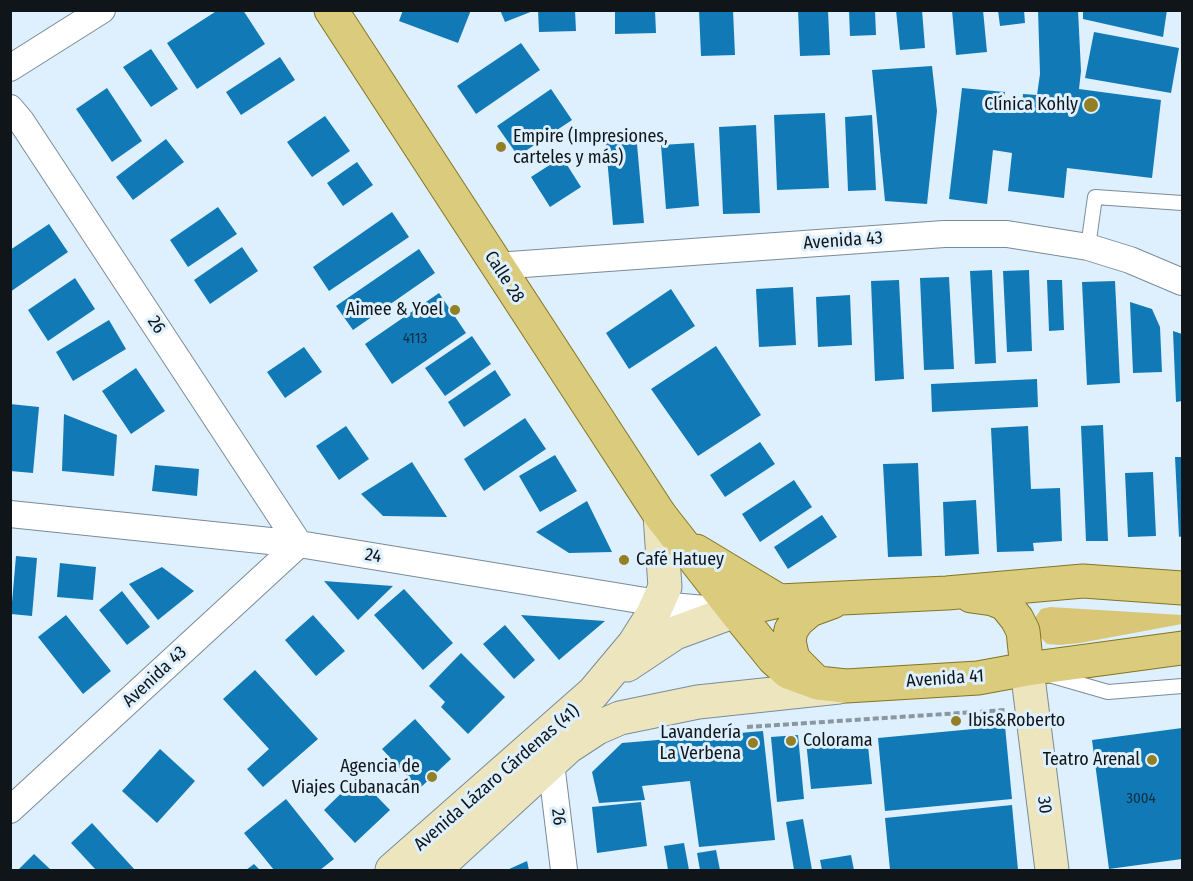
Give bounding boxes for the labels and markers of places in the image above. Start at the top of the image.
place label: Clínica Kohly [984,94,1078,116]
marker: Clínica Kohly [1082,96,1100,114]
place label: Empire (Impresiones, carteles y más) [513,126,668,168]
marker: Empire (Impresiones, carteles y más) [494,140,508,154]
place label: Aimee & Yoel [346,299,443,321]
marker: Aimee & Yoel [448,303,462,317]
place label: Café Hatuey [636,549,724,571]
marker: Café Hatuey [617,553,631,567]
place label: Ibis&Roberto [968,710,1065,732]
marker: Ibis&Roberto [949,714,963,728]
place label: Lavandería La Verbena [659,722,741,764]
place label: Colorama [803,730,873,752]
marker: Colorama [784,734,798,748]
marker: Lavandería La Verbena [746,736,760,750]
place label: Teatro Arenal [1043,749,1140,771]
marker: Teatro Arenal [1145,753,1159,767]
place label: Agencia de Viajes Cubanacán [292,756,420,798]
marker: Agencia de Viajes Cubanacán [425,770,439,784]

